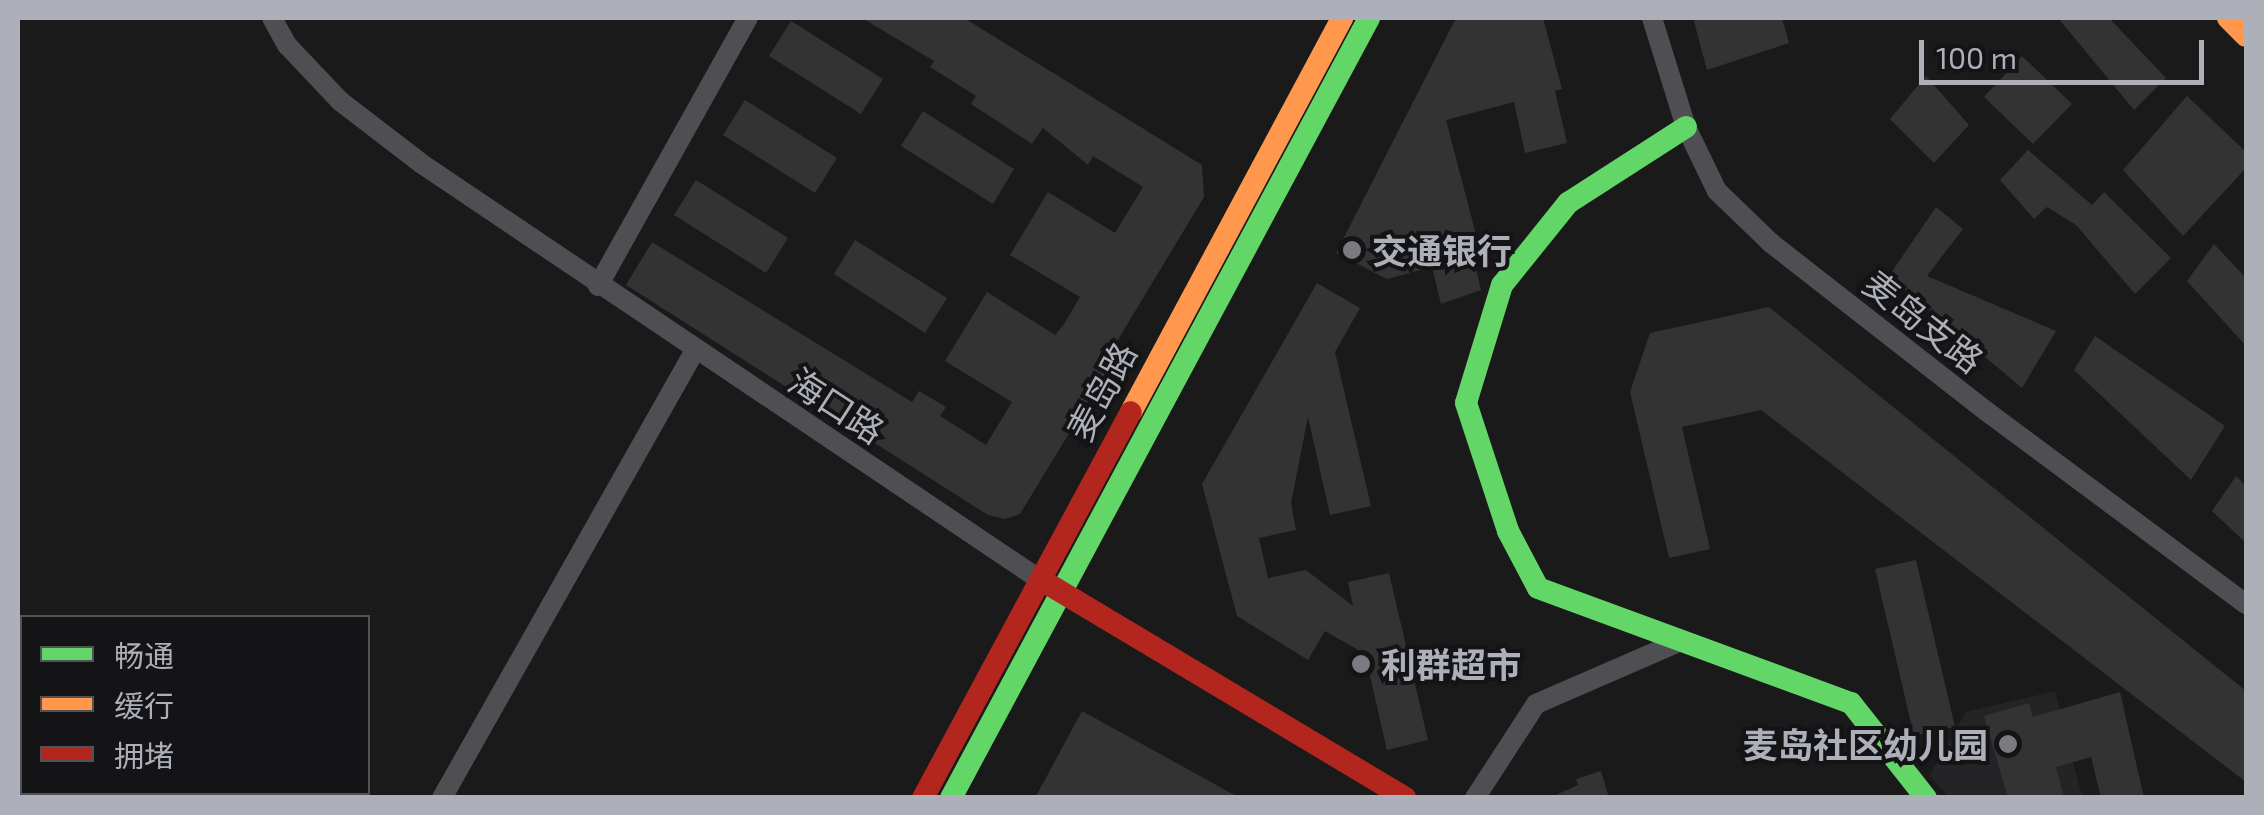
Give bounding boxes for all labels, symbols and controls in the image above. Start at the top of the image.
scale bar [1924,20,2209,82]
text: 100 m [1936,39,2017,75]
place label: 交通银行 [1372,229,1512,271]
marker: 交通银行 [1341,239,1363,261]
street label: 麦岛支路 [1856,261,1992,381]
street label: 麦岛路 [1058,335,1144,447]
street label: 海口路 [782,359,892,451]
legend [20,615,370,795]
text: 畅通 [114,637,174,673]
place label: 利群超市 [1381,643,1521,685]
marker: 利群超市 [1350,653,1372,675]
text: 缓行 [114,687,174,723]
place label: 麦岛社区幼儿园 [1743,723,1988,765]
marker: 麦岛社区幼儿园 [1997,733,2019,755]
text: 拥堵 [114,737,174,773]

